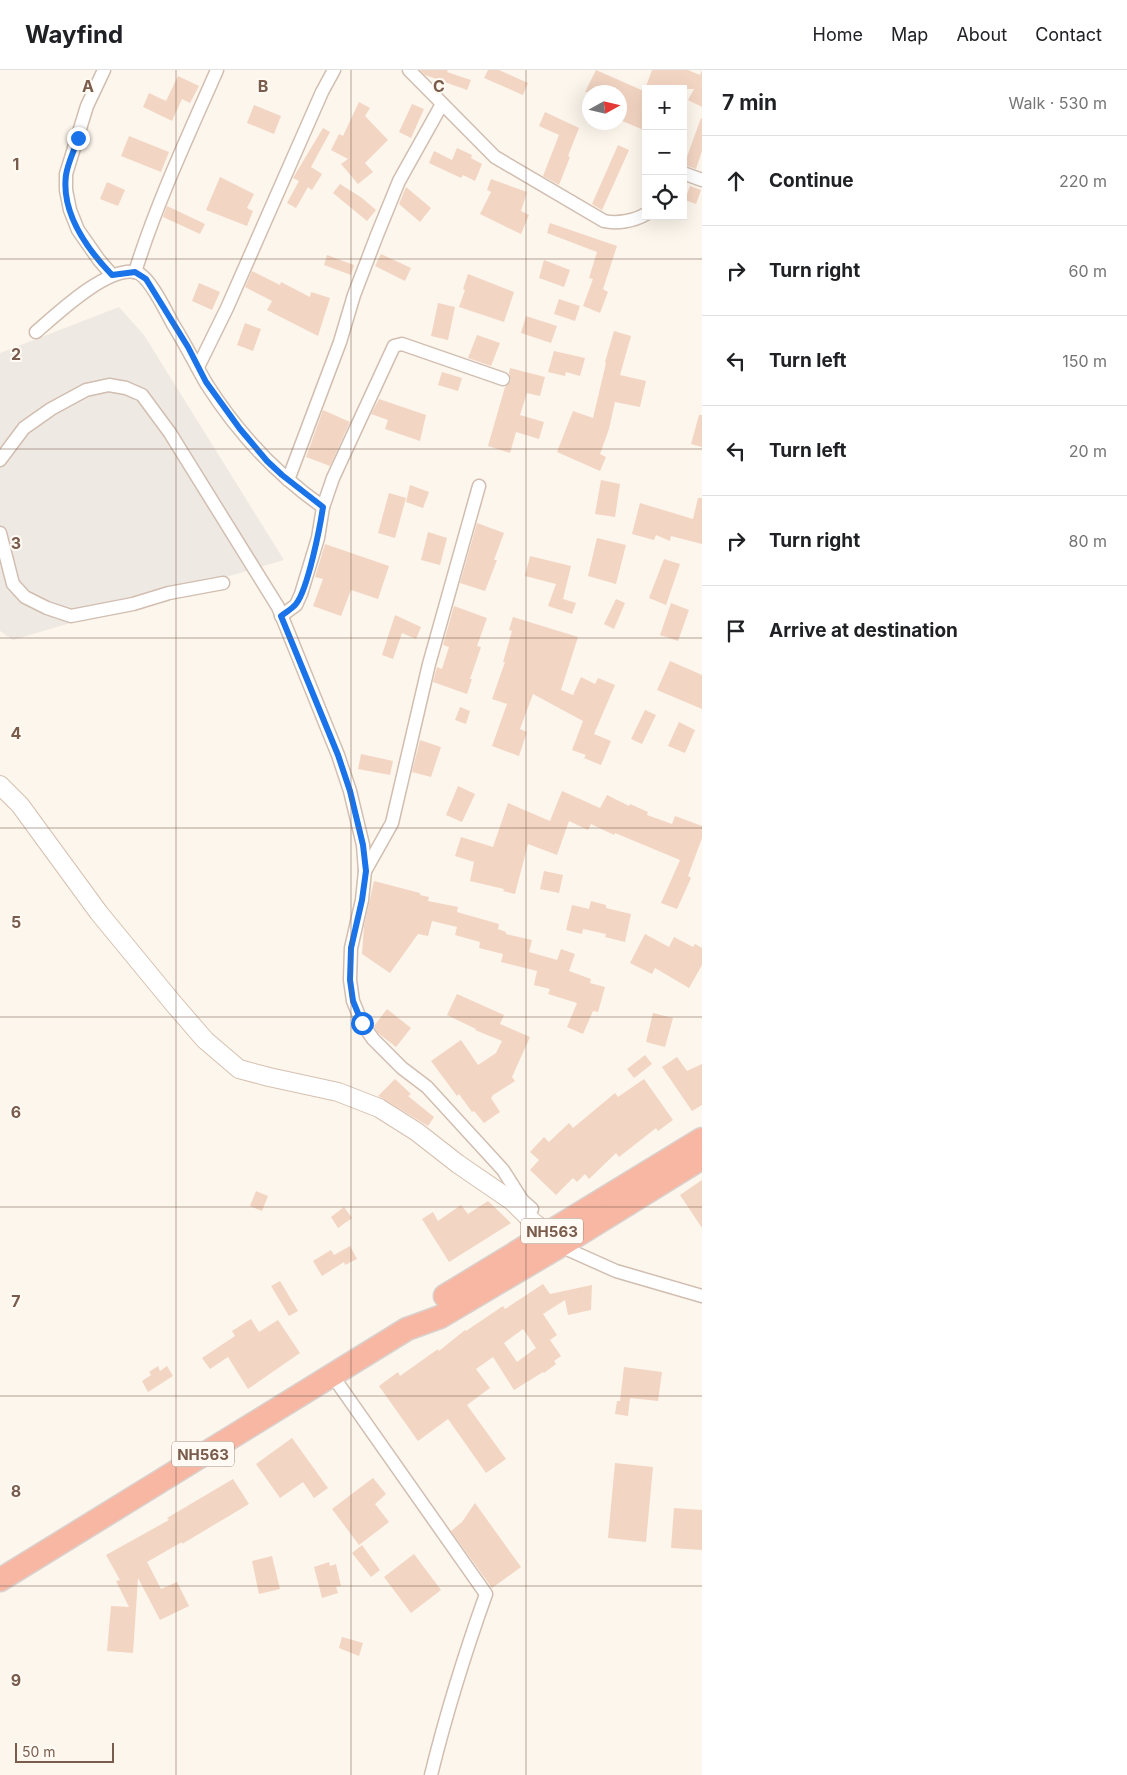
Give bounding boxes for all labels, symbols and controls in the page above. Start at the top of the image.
text: Wayfind [25,20,123,49]
text: Home [813,24,863,45]
text: Map [891,24,928,45]
text: About [956,24,1007,45]
text: Contact [1035,24,1102,45]
text: A [82,76,94,96]
text: B [258,76,268,96]
text: C [433,76,445,96]
north arrow [582,85,627,130]
map controls [642,85,687,220]
button: + [642,85,687,130]
text: 7 min [722,90,777,115]
text: Walk · 530 m [1009,93,1107,113]
route end [67,127,90,150]
button: − [642,130,687,175]
text: 1 [13,154,19,174]
icon: ahead [722,167,750,195]
text: Continue [769,169,854,192]
text: 220 m [1059,171,1107,191]
button: locate [642,175,687,220]
icon: right [722,257,750,285]
text: Turn right [769,259,860,282]
text: 60 m [1068,261,1107,281]
text: 2 [11,344,21,364]
icon: left [722,347,750,375]
text: Turn left [769,349,847,372]
text: 150 m [1062,351,1107,371]
icon: left [722,437,750,465]
text: Turn left [769,439,847,462]
text: 20 m [1069,441,1107,461]
icon: right [722,527,750,555]
text: Turn right [769,529,860,552]
text: 80 m [1068,531,1107,551]
text: 3 [11,533,21,553]
icon: arrive [722,617,750,645]
text: Arrive at destination [769,619,958,642]
text: 4 [11,723,22,743]
text: 5 [11,912,21,932]
route start [351,1012,374,1035]
text: 6 [11,1102,21,1122]
road number: NH563 [521,1218,583,1244]
text: 7 [11,1291,21,1311]
road number: NH563 [172,1442,234,1466]
text: 8 [11,1481,21,1501]
text: 9 [11,1670,21,1690]
scale bar [15,1740,114,1763]
text: 50 m [22,1743,56,1760]

